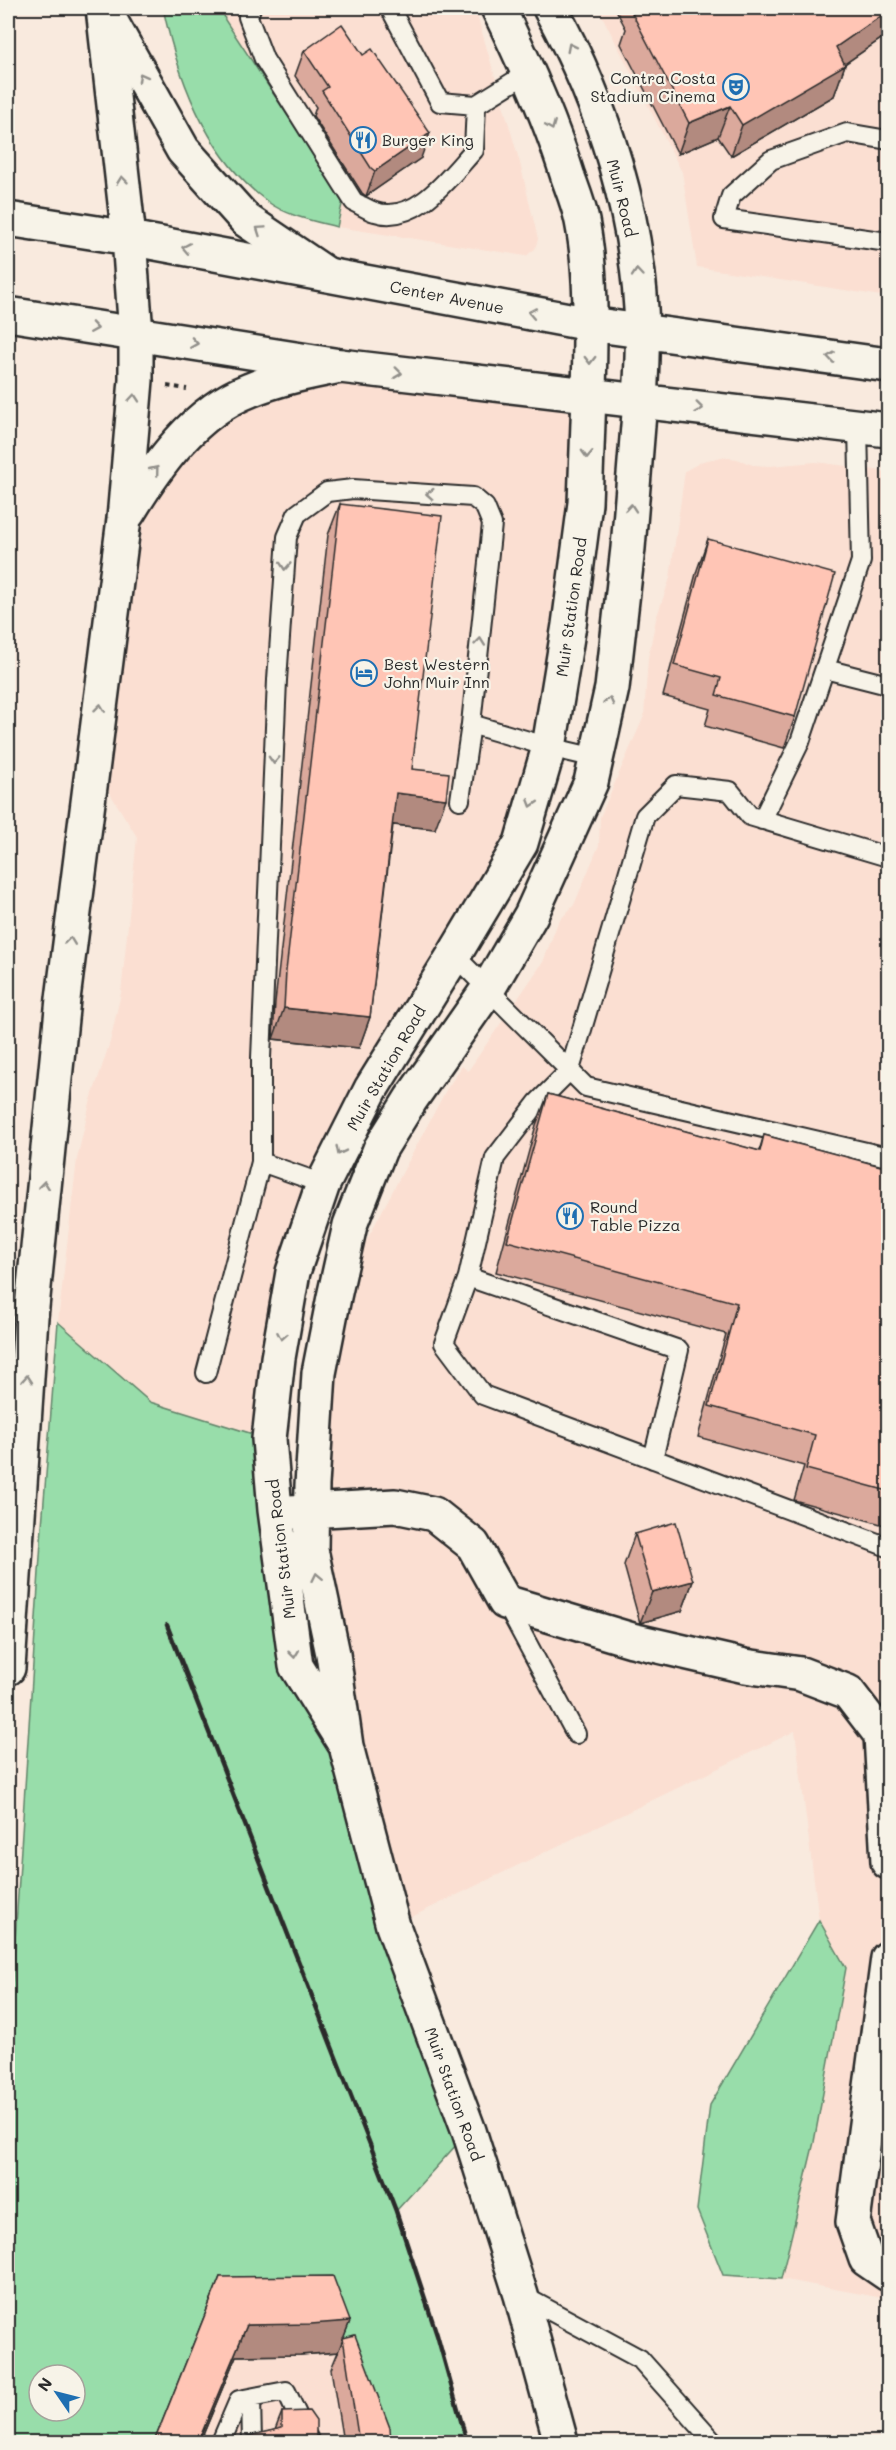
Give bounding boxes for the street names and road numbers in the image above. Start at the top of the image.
street label: Muir Road [603,157,642,239]
street label: Center Avenue [388,275,506,318]
street label: Muir Station Road [550,536,591,678]
street label: Muir Station Road [341,1002,430,1134]
street label: Muir Station Road [261,1478,300,1620]
street label: Muir Station Road [421,2024,488,2164]

